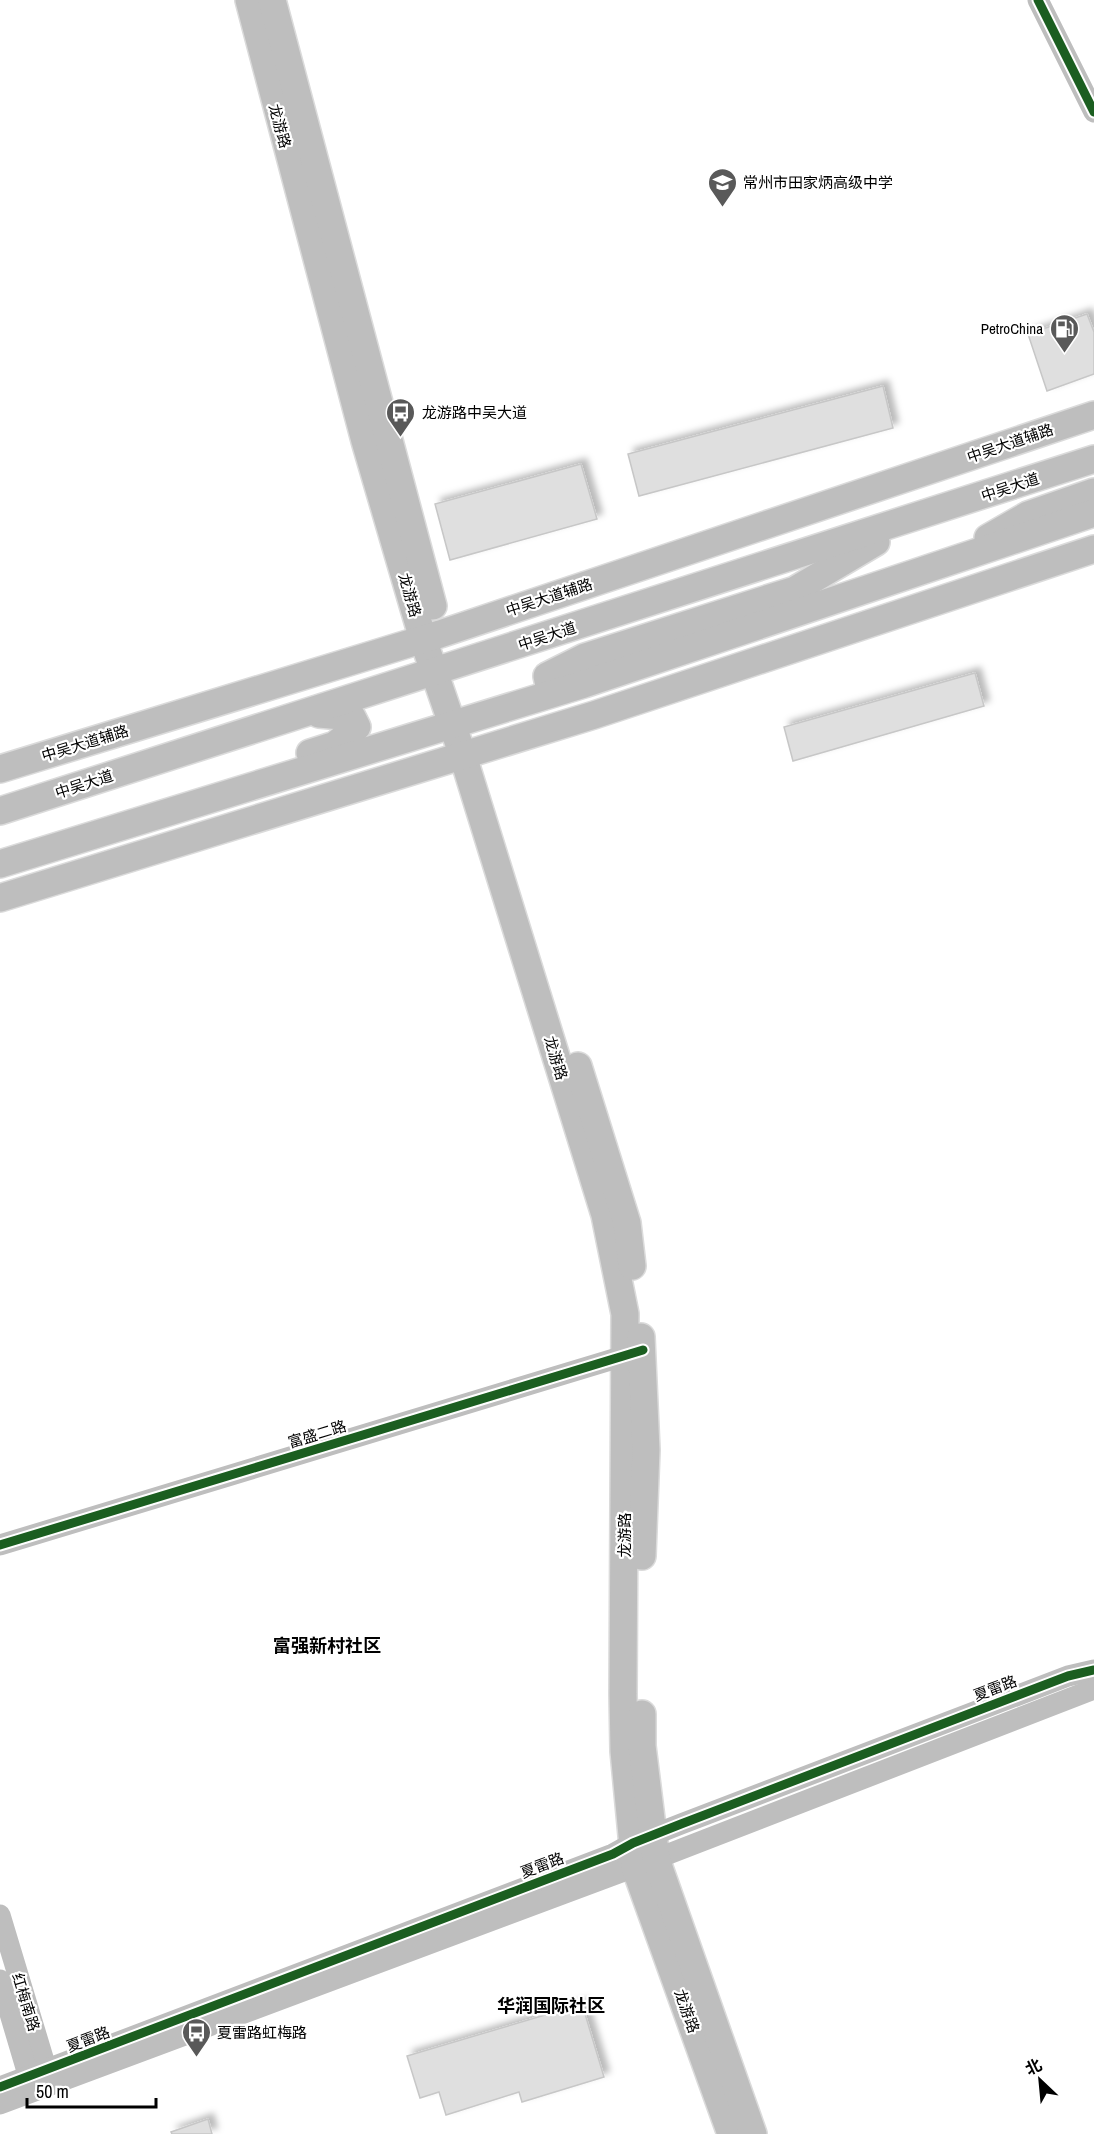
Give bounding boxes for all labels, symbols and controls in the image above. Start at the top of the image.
street label: 龙游路 [264,102,296,150]
school or university icon: 常州市田家炳高级中学 [706,166,738,208]
place label: 常州市田家炳高级中学 [743,172,893,193]
fuel station icon: PetroChina [1048,312,1080,354]
place label: PetroChina [981,318,1043,339]
bus stop icon: 龙游路中吴大道 [385,396,417,438]
place label: 龙游路中吴大道 [422,402,527,423]
street label: 中吴大道辅路 [964,418,1056,468]
street label: 中吴大道 [978,468,1042,506]
street label: 龙游路 [394,570,426,620]
street label: 中吴大道辅路 [503,573,595,621]
street label: 中吴大道 [515,617,579,655]
street label: 中吴大道辅路 [39,720,131,766]
street label: 中吴大道 [52,765,116,803]
street label: 龙游路 [539,1033,573,1083]
street label: 富盛二路 [285,1415,349,1453]
street label: 龙游路 [614,1512,635,1558]
district label: 富强新村社区 [273,1633,381,1658]
street label: 夏雷路 [970,1670,1020,1706]
street label: 夏雷路 [517,1847,567,1883]
street label: 红梅南路 [7,1970,45,2034]
street label: 龙游路 [669,1986,705,2036]
district label: 华润国际社区 [497,1993,605,2018]
bus stop icon: 夏雷路虹梅路 [180,2016,212,2058]
street label: 夏雷路 [63,2021,113,2057]
place label: 夏雷路虹梅路 [217,2022,307,2043]
north arrow [1010,2050,1070,2110]
text: 北 [1021,2053,1045,2080]
scale bar [27,2071,156,2109]
text: 50 m [36,2079,69,2104]

